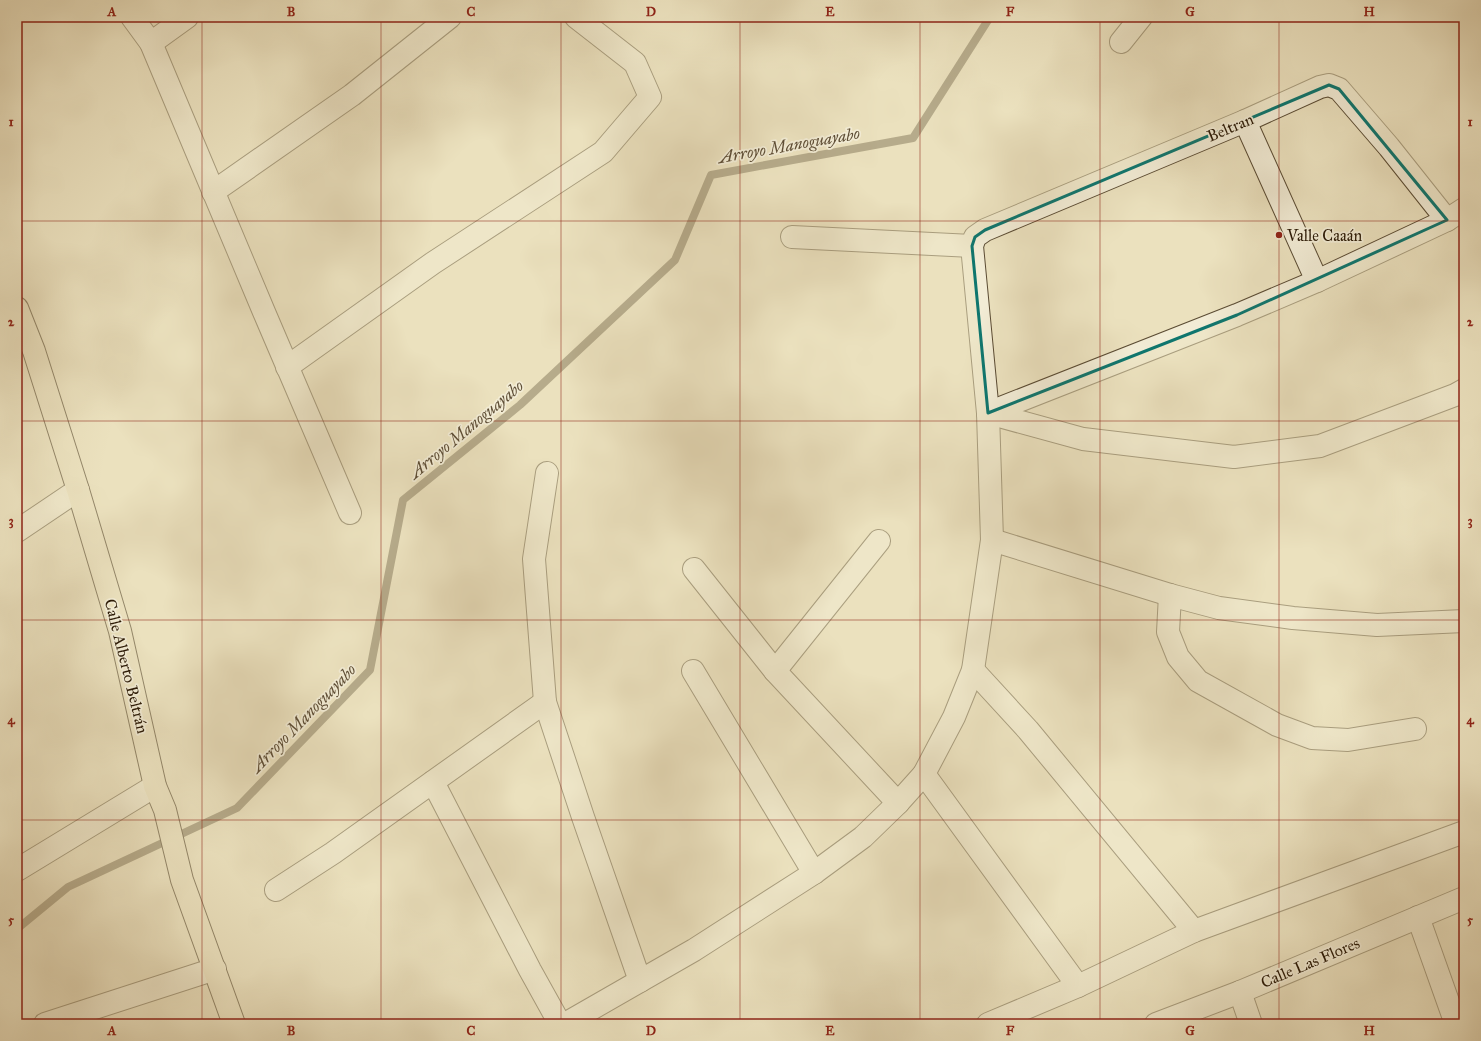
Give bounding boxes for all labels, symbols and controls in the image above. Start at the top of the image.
text: A [107,4,117,20]
text: B [287,4,296,20]
text: C [467,4,476,20]
text: D [646,4,656,20]
text: E [825,4,835,20]
text: F [1006,4,1015,20]
text: G [1185,4,1195,20]
text: H [1363,4,1375,20]
street label: Beltran [1204,109,1257,146]
text: 1 [8,114,14,130]
text: 1 [1467,114,1473,130]
water label: Arroyo Manoguayabo [715,123,862,169]
place label: Valle Caaán [1286,226,1363,245]
marker: Valle Caaán [1274,230,1284,240]
text: 2 [8,314,15,330]
text: 2 [1467,314,1474,330]
water label: Arroyo Manoguayabo [403,375,528,485]
text: 3 [8,513,14,529]
text: 3 [1467,513,1473,529]
street label: Calle Alberto Beltrán [101,597,152,736]
water label: Arroyo Manoguayabo [245,659,361,779]
text: 4 [7,712,15,728]
text: 4 [1466,712,1474,728]
text: 5 [8,912,15,928]
text: 5 [1467,912,1474,928]
street label: Calle Las Flores [1258,933,1363,992]
text: A [107,1023,117,1039]
text: B [287,1023,296,1039]
text: C [467,1023,476,1039]
text: D [646,1023,656,1039]
text: E [825,1023,835,1039]
text: F [1006,1023,1015,1039]
text: G [1185,1023,1195,1039]
text: H [1363,1023,1375,1039]

